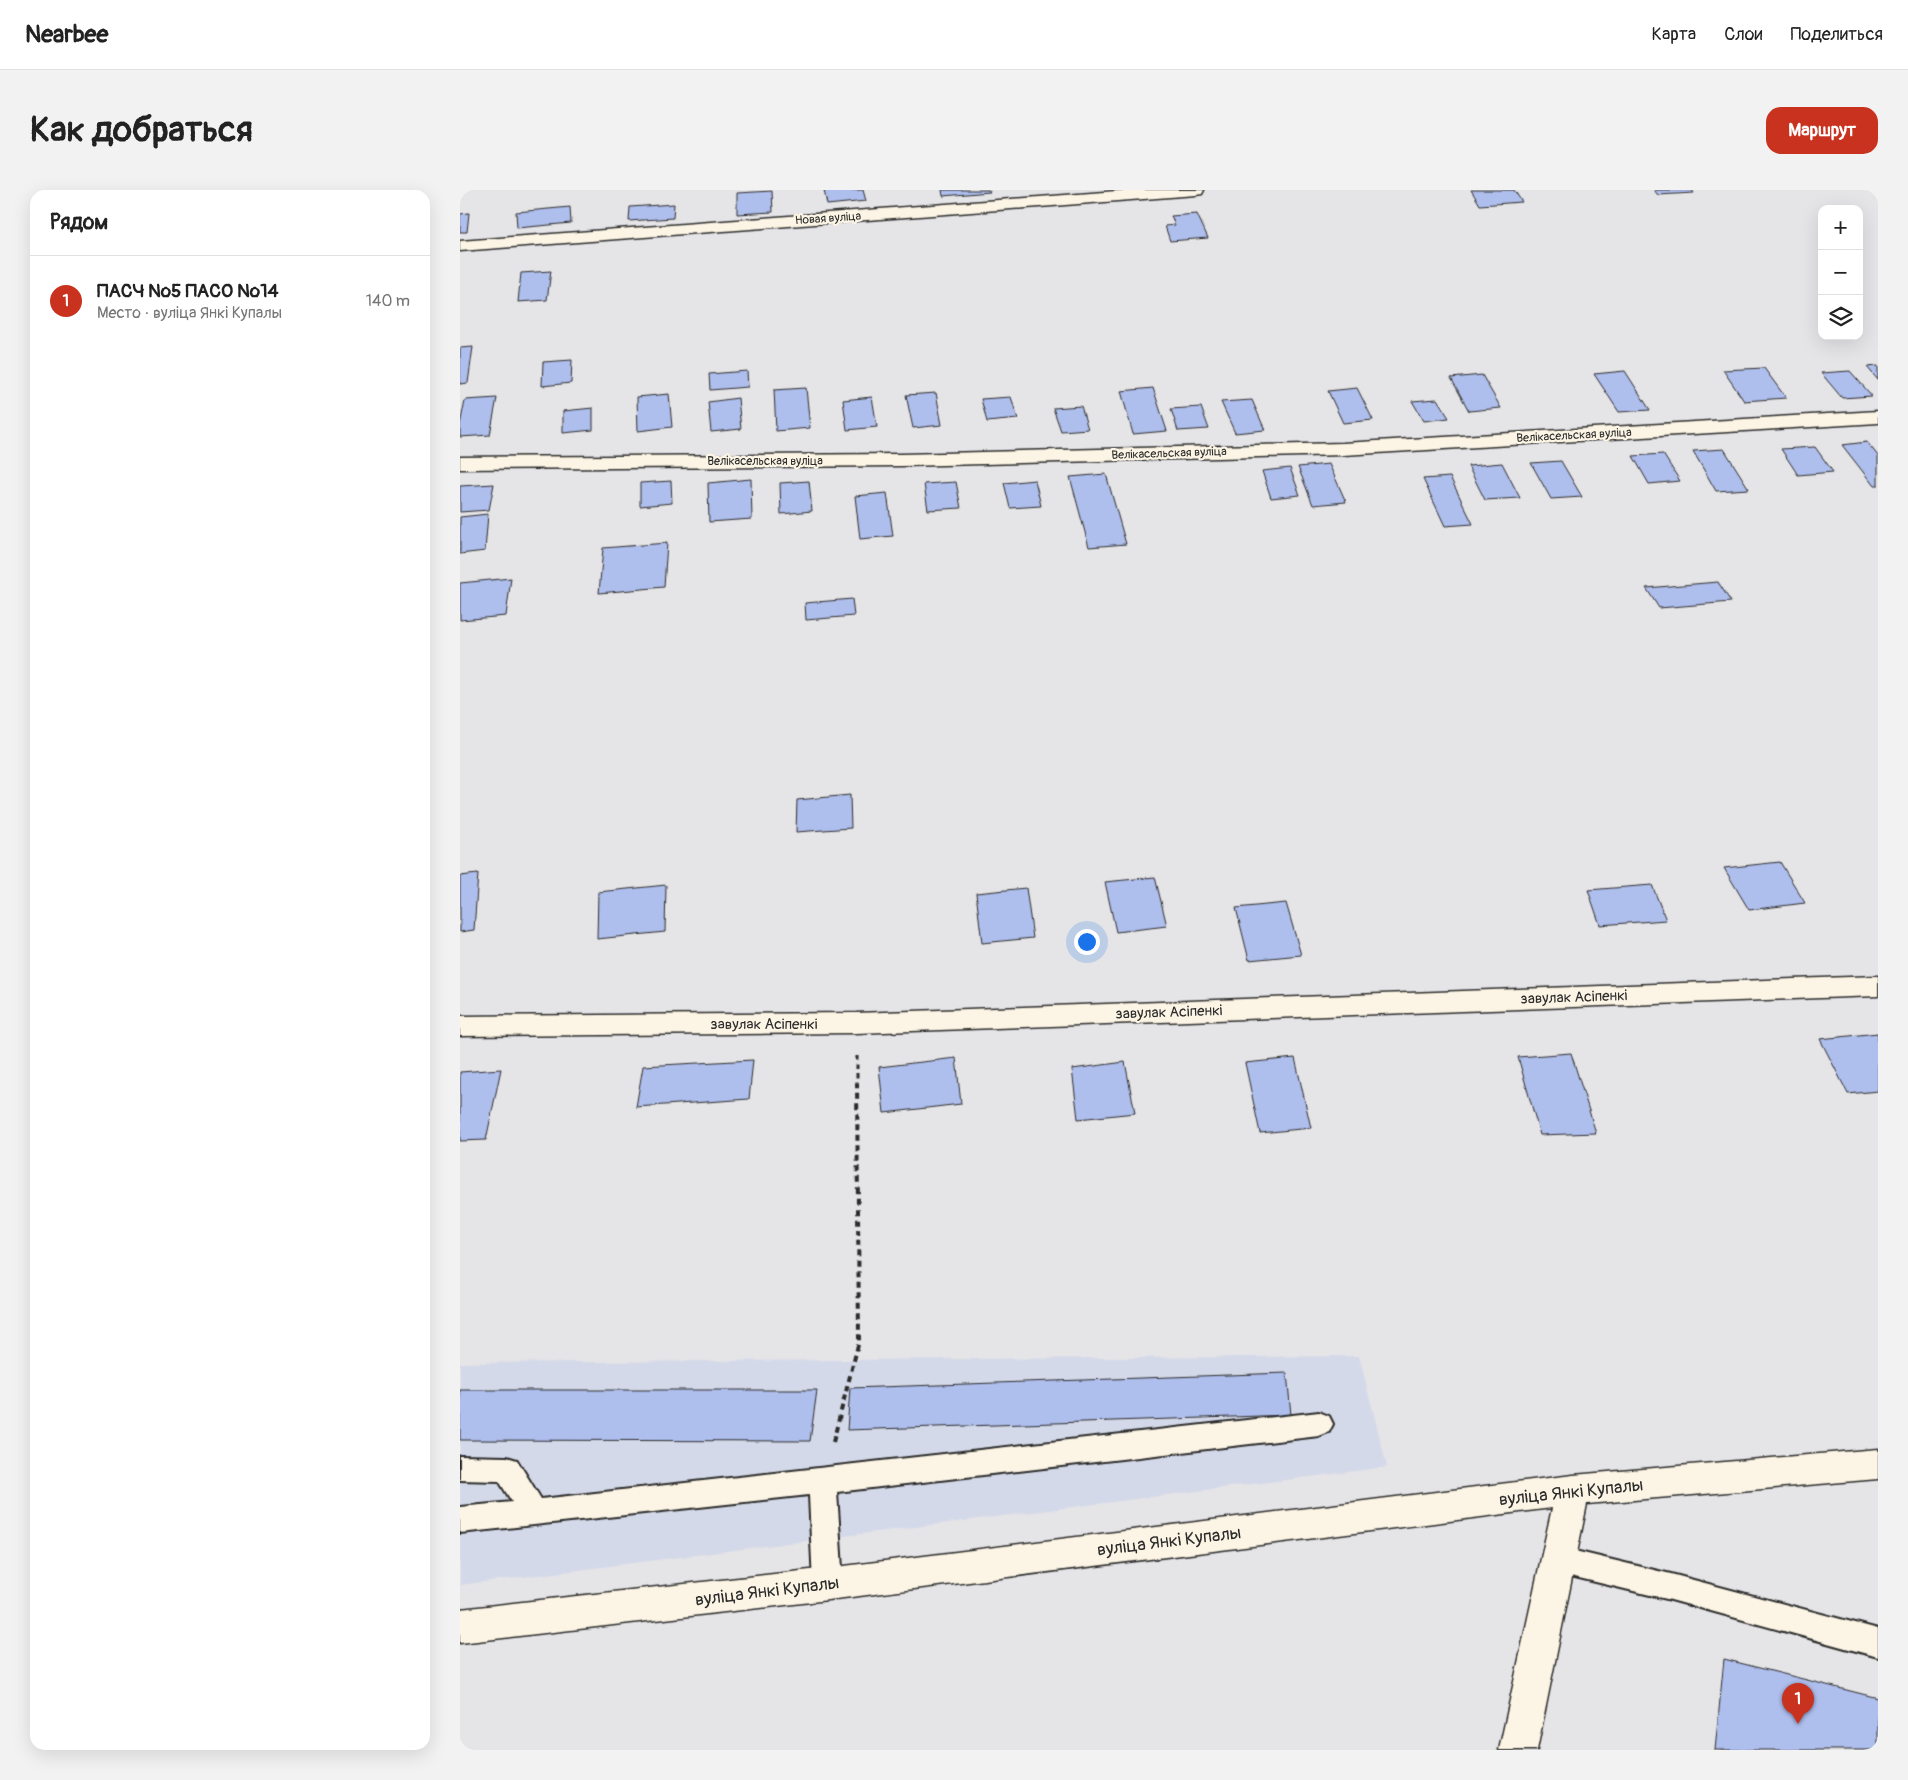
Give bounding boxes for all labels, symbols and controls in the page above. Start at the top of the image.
text: Nearbee [25,20,108,49]
text: Карта [1652,23,1696,46]
text: Слои [1724,23,1762,46]
text: Поделиться [1790,23,1883,46]
button: Маршрут [1766,107,1878,154]
text: Как добраться [30,108,253,152]
map controls [1818,205,1863,340]
button: + [1818,205,1863,250]
text: Рядом [50,209,108,236]
street label: Новая вуліца [794,209,862,228]
button: − [1818,250,1863,295]
text: ПАСЧ №5 ПАСО №14 [97,279,279,303]
text: 1 [63,291,69,311]
text: 140 m [366,291,410,311]
button: layers [1818,295,1863,340]
text: Место · вуліца Янкі Купалы [97,303,282,323]
street label: Велікасельская вуліца [1516,425,1632,446]
street label: Велікасельская вуліца [1111,444,1227,463]
street label: Велікасельская вуліца [707,454,823,469]
your location [1074,929,1100,955]
street label: завулак Асіпенкі [1520,986,1628,1009]
street label: завулак Асіпенкі [1115,1001,1223,1024]
street label: завулак Асіпенкі [711,1015,818,1034]
street label: вуліца Янкі Купалы [1498,1473,1644,1512]
street label: вуліца Янкі Купалы [1096,1521,1243,1562]
street label: вуліца Янкі Купалы [694,1571,841,1612]
pin: 1 [1782,1683,1814,1724]

